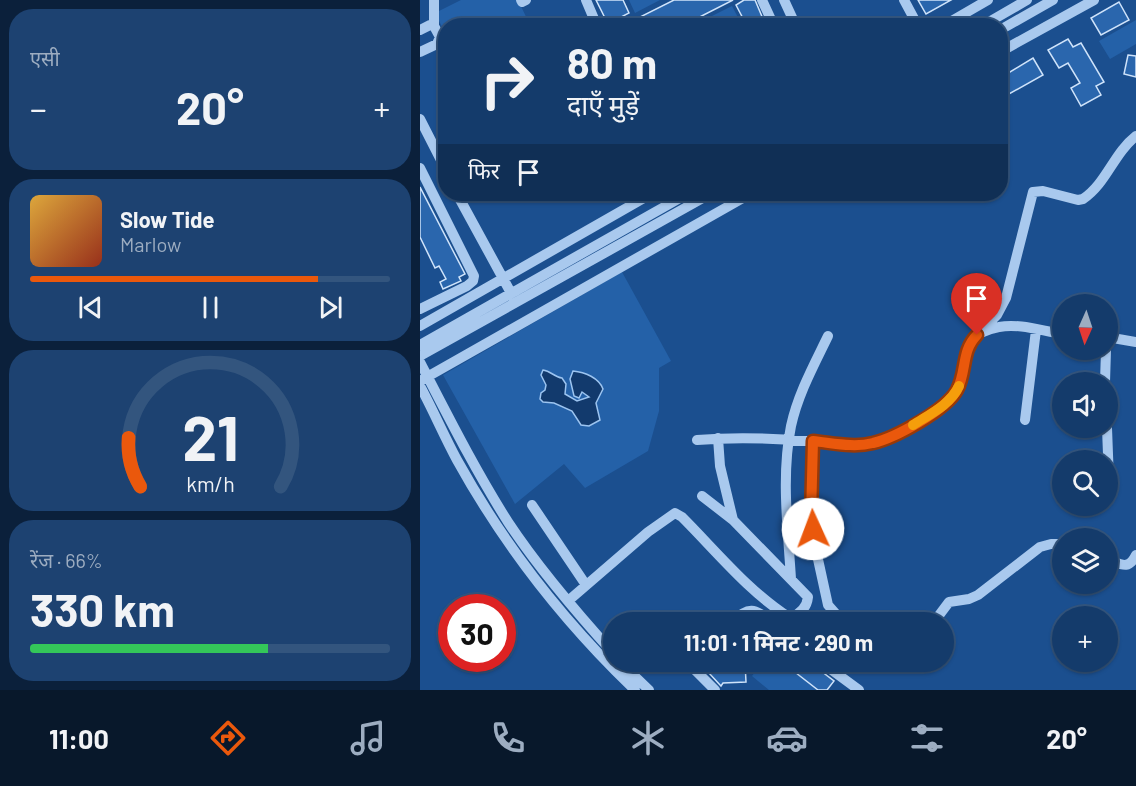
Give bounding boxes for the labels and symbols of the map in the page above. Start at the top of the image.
pin [951,273,1002,335]
north arrow [1052,294,1118,360]
position arrow [781,497,845,561]
speed limit sign: 30 [438,594,516,672]

